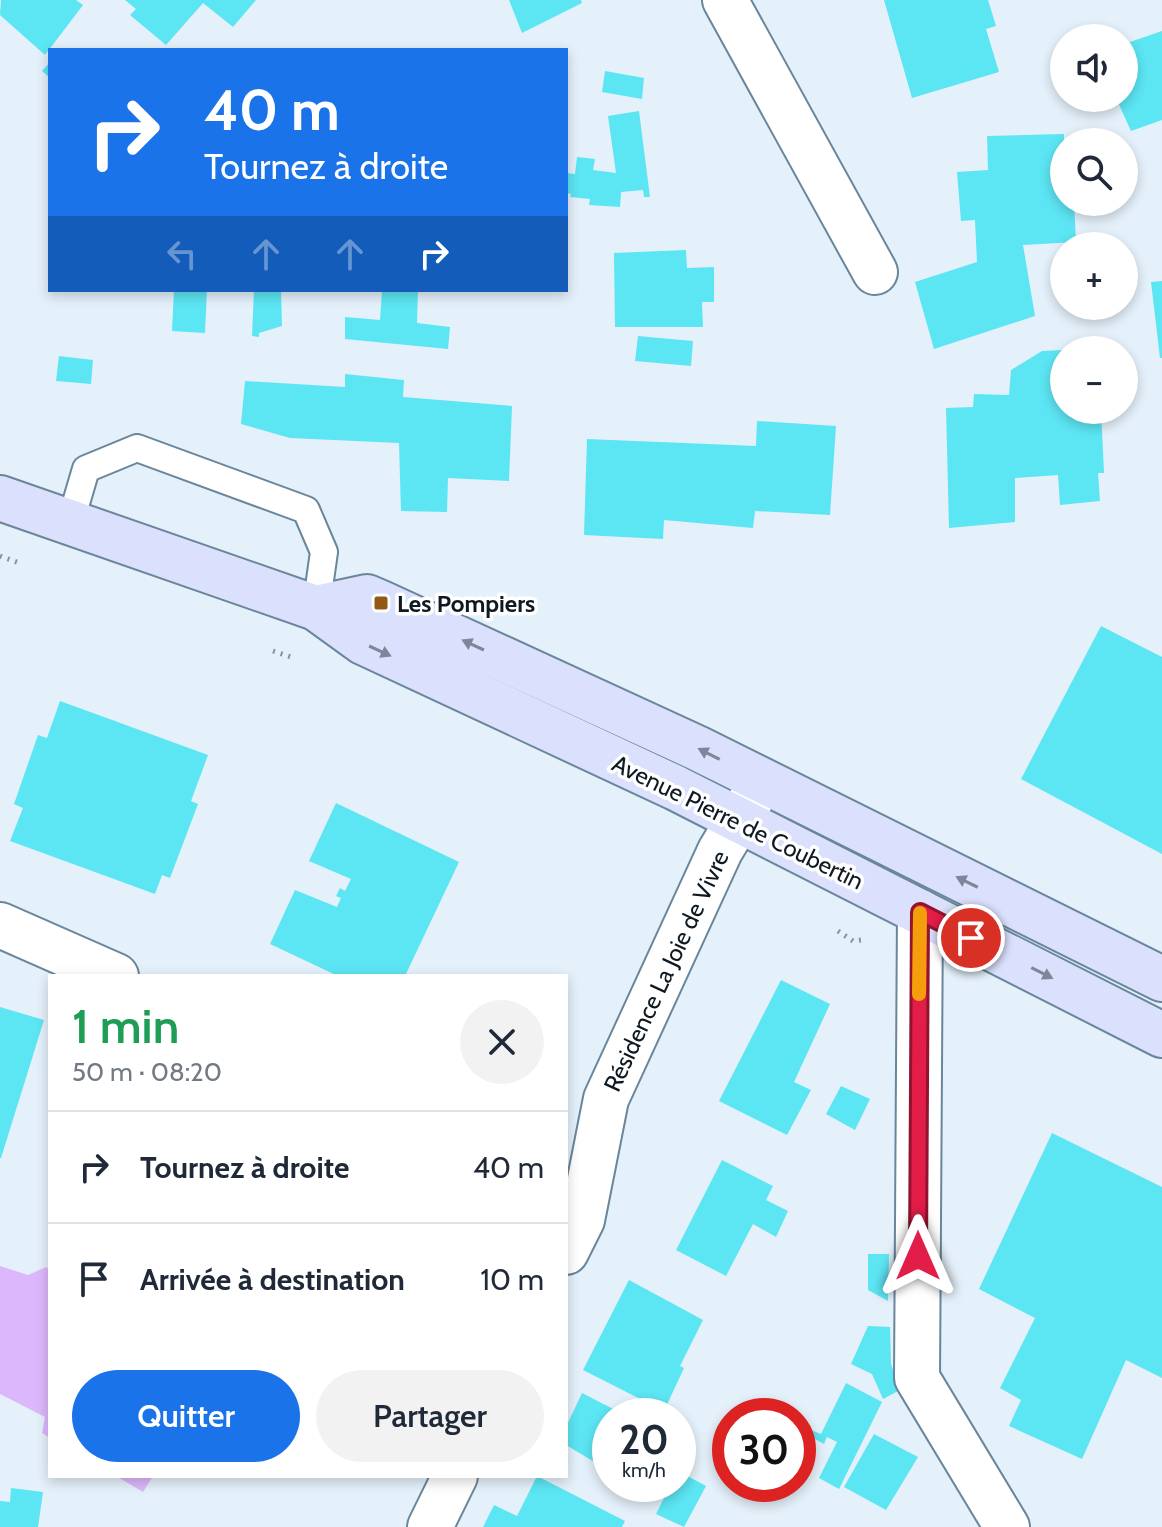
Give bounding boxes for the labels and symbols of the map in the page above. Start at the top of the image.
place label: Les Pompiers [397,589,535,618]
marker: Les Pompiers [372,594,390,612]
one-way arrow [461,638,485,652]
one-way arrow [369,644,392,657]
one-way arrow [698,747,720,761]
street label: Avenue Pierre de Coubertin [608,748,868,896]
street label: Résidence La Joie de Vivre [597,846,735,1096]
one-way arrow [955,876,978,889]
pin [937,904,1005,972]
one-way arrow [1030,967,1053,980]
position arrow [876,1214,960,1298]
speed limit sign: 30 [712,1398,816,1502]

